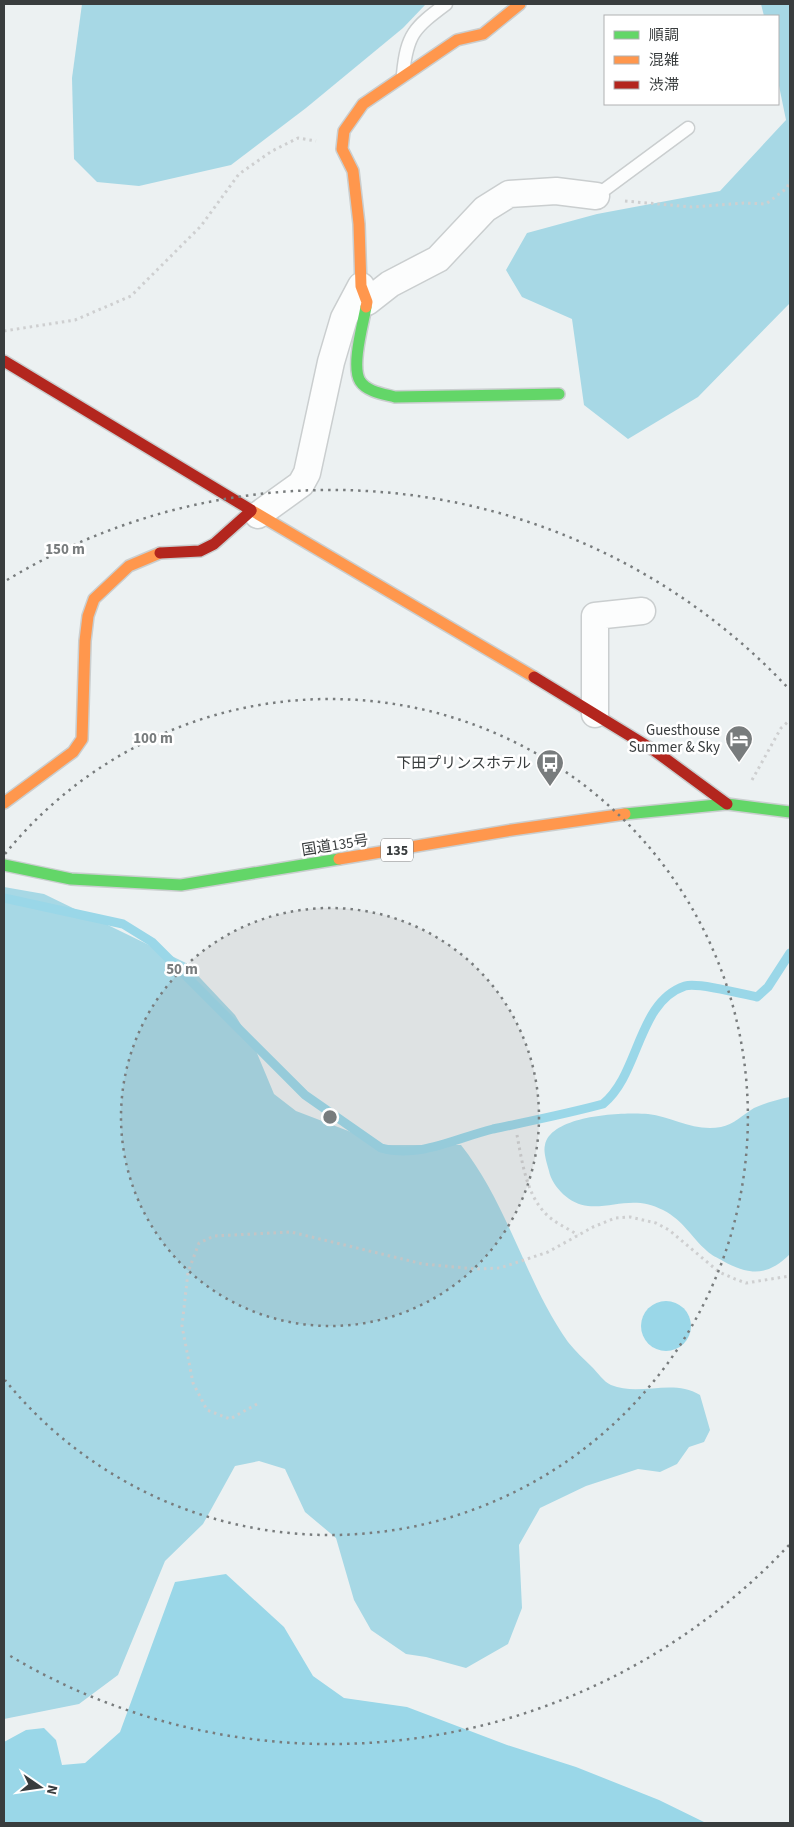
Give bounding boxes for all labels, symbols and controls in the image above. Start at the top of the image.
legend [604,15,779,105]
text: 順調 [649,25,679,46]
text: 混雑 [649,50,679,71]
text: 渋滞 [649,75,679,96]
text: 150 m [45,539,85,560]
place label: Guesthouse Summer & Sky [629,720,720,758]
hotel icon: Guesthouse Summer & Sky [724,724,754,763]
text: 100 m [133,728,173,749]
bus stop icon: 下田プリンスホテル [535,748,565,787]
place label: 下田プリンスホテル [396,753,531,774]
street label: 国道135号 [300,830,370,861]
road number: 135 [381,838,413,862]
text: 50 m [166,959,198,980]
centre of rings [321,1108,339,1126]
north arrow [15,1762,65,1812]
text: N [41,1783,62,1796]

